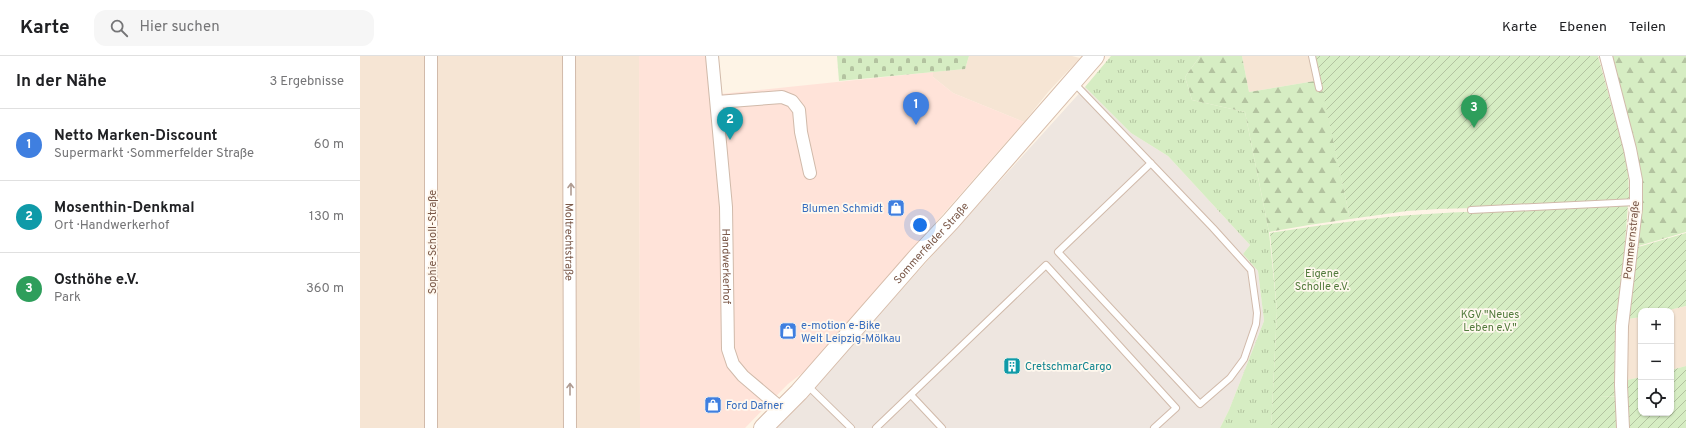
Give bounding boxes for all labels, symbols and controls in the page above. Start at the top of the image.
search box [94,10,374,46]
text: Karte [20,16,70,40]
icon: search [108,17,130,39]
text: Hier suchen [140,18,220,37]
text: Karte [1502,19,1537,36]
text: Ebenen [1559,19,1607,36]
text: Teilen [1629,19,1666,36]
text: In der Nähe [16,71,107,93]
text: 3 Ergebnisse [269,74,344,90]
pin: 1 [903,92,929,125]
pin: 3 [1461,95,1487,128]
pin: 2 [717,107,743,140]
text: Netto Marken-Discount [54,127,217,146]
text: 1 [26,137,32,153]
text: 60 m [314,137,344,153]
text: Supermarkt · Sommerfelder Straße [54,146,254,162]
one-way arrow [567,183,575,196]
street label: Sophie-Scholl-Straße [426,190,440,294]
shop icon: Blumen Schmidt [886,198,906,218]
text: Mosenthin-Denkmal [54,199,195,218]
street label: Sommerfelder Straße [891,200,972,287]
street label: Pommernstraße [1621,200,1643,280]
place label: Blumen Schmidt [802,202,883,216]
street label: Moltrechtstraße [561,203,576,281]
text: 2 [25,209,33,225]
text: 130 m [309,209,344,225]
your location [910,215,930,235]
text: Ort · Handwerkerhof [54,218,169,234]
street label: Handwerkerhof [718,228,733,305]
park label: Eigene Scholle e.V. [1295,267,1349,294]
text: Osthöhe e.V. [54,271,139,290]
text: 3 [25,281,33,297]
text: 360 m [306,281,344,297]
text: Park [54,290,81,306]
park label: KGV "Neues Leben e.V." [1461,308,1519,335]
map controls [1638,308,1674,416]
button: + [1638,308,1674,344]
place label: e-motion e-Bike Welt Leipzig-Mölkau [801,319,901,346]
shop icon: e-motion e-Bike Welt Leipzig-Mölkau [778,321,798,341]
button: − [1638,344,1674,380]
building icon: CretschmarCargo [1002,356,1022,376]
place label: CretschmarCargo [1025,360,1112,374]
button: locate [1638,380,1674,416]
one-way arrow [566,383,574,396]
shop icon: Ford Dafner [703,395,723,415]
place label: Ford Dafner [726,399,784,413]

